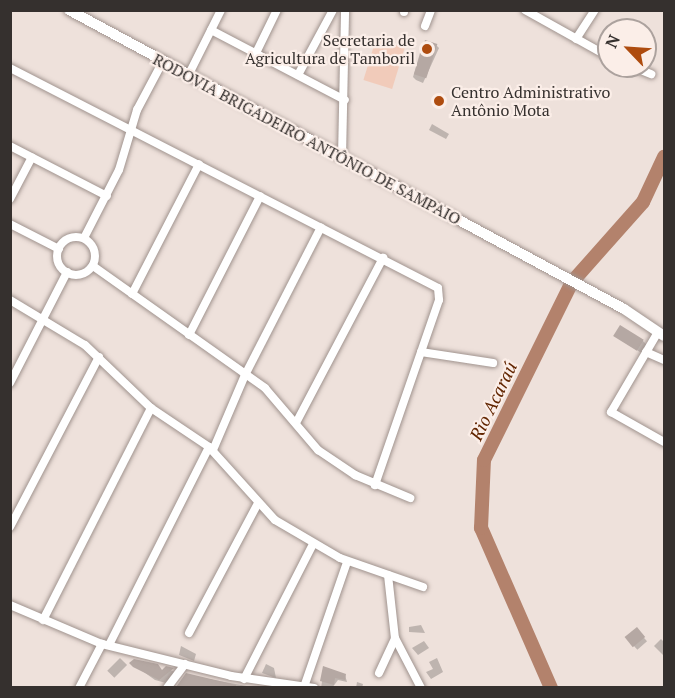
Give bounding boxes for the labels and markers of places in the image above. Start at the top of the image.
place label: Secretaria de Agricultura de Tamboril [245,30,415,68]
marker: Secretaria de Agricultura de Tamboril [420,42,434,56]
place label: Centro Administrativo Antônio Mota [451,82,611,120]
marker: Centro Administrativo Antônio Mota [432,94,446,108]

